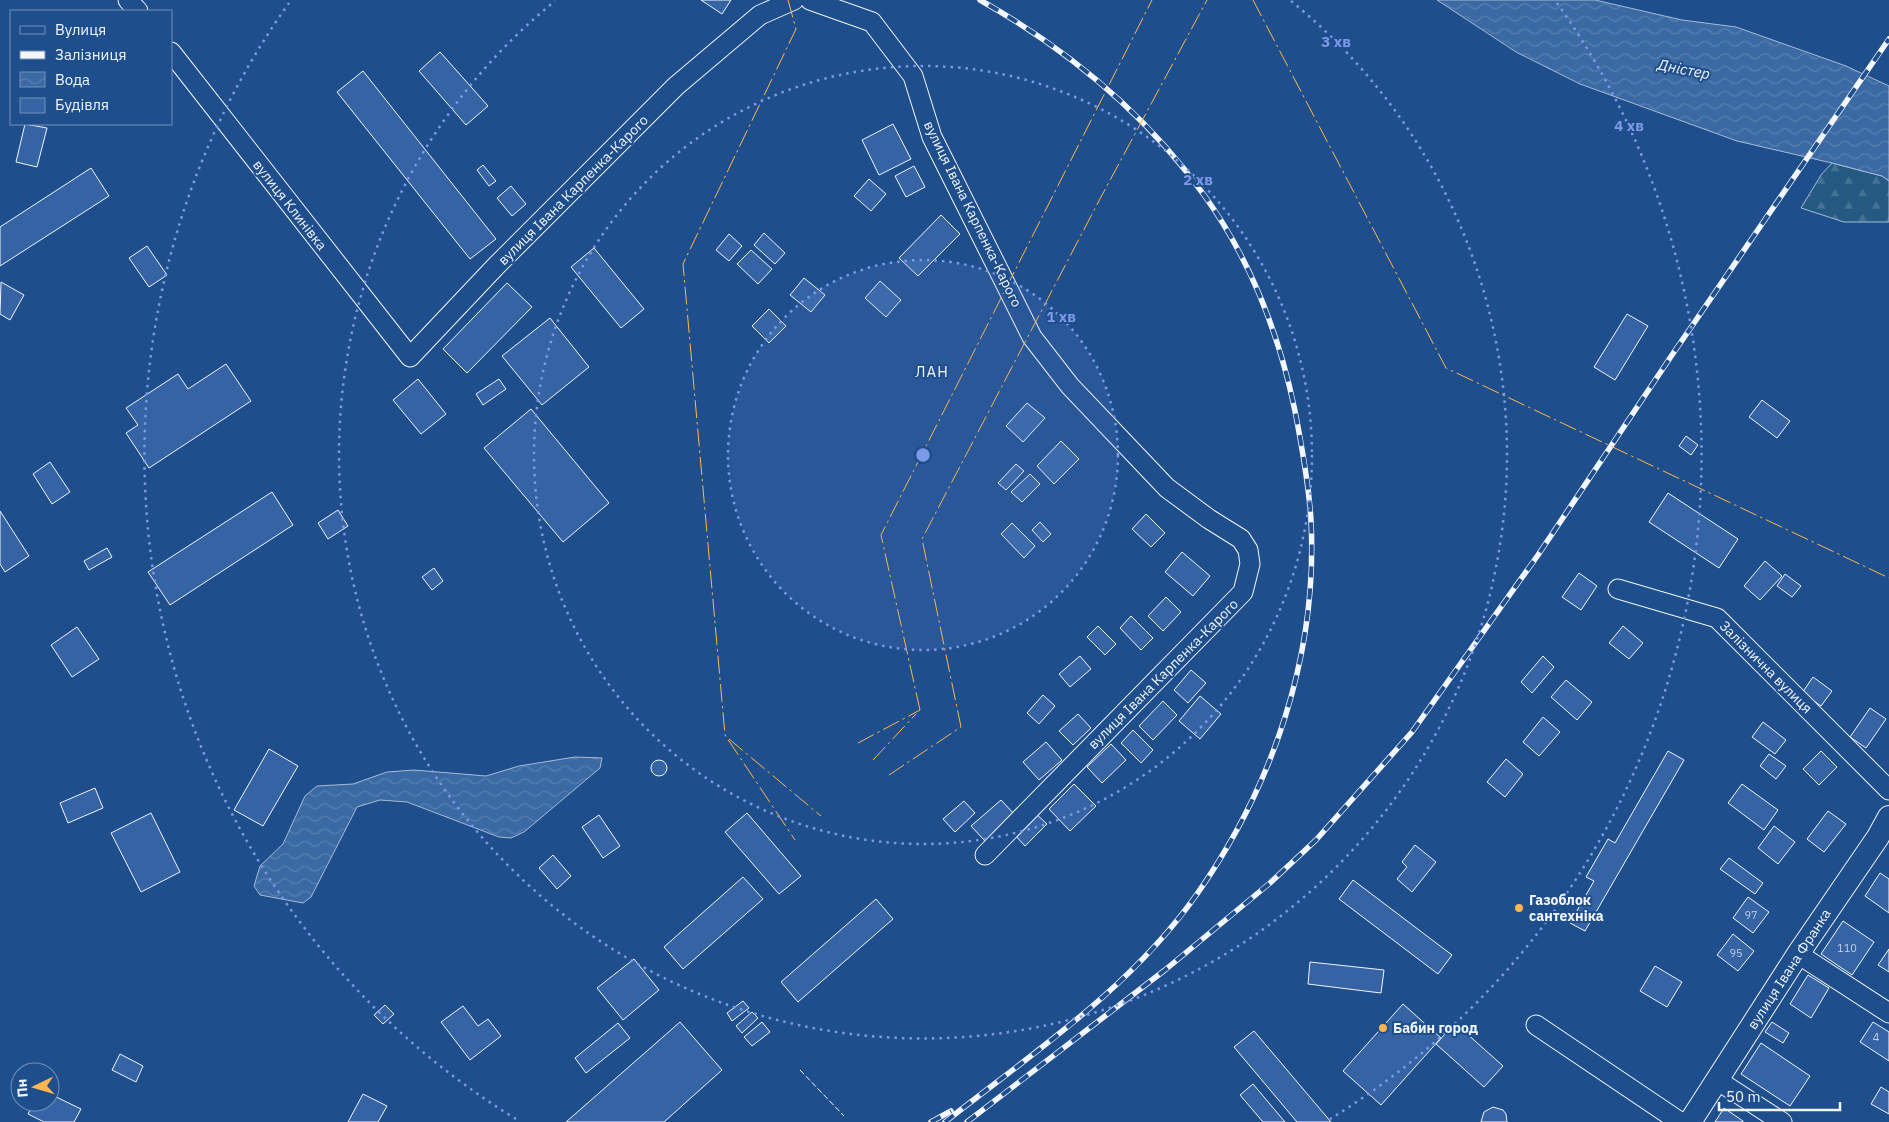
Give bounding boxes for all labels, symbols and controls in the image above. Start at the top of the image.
legend [10,10,172,125]
text: Вулиця [55,20,106,39]
text: 3 хв [1321,32,1351,51]
text: Залізниця [55,45,126,64]
water label: Дністер [1654,54,1712,83]
text: Вода [55,70,90,89]
text: Будівля [55,95,109,114]
street label: вулиця Івана Карпенка-Карого [494,111,652,269]
text: 4 хв [1614,116,1644,135]
street label: вулиця Івана Карпенка-Карого [920,118,1026,310]
street label: вулиця Клинівка [249,156,331,254]
text: 2 хв [1183,170,1213,189]
text: 1 хв [1046,307,1076,326]
district label: ЛАН [915,362,949,381]
centre of rings [914,446,932,464]
street label: вулиця Івана Карпенка-Карого [1084,595,1242,753]
street label: Залізнична вулиця [1716,617,1816,717]
place label: Газоблок сантехніка [1529,891,1604,925]
marker: Газоблок сантехніка [1513,902,1525,914]
street label: вулиця Івана Франка [1743,905,1835,1033]
house number: 97 [1744,908,1758,922]
house number: 110 [1837,941,1857,955]
house number: 95 [1729,946,1743,960]
place label: Бабин город [1393,1019,1478,1037]
marker: Бабин город [1377,1022,1389,1034]
house number: 4 [1873,1030,1880,1044]
north arrow [10,1062,60,1112]
text: Пн [12,1078,32,1098]
scale bar [1719,1080,1840,1112]
text: 50 m [1726,1087,1761,1106]

